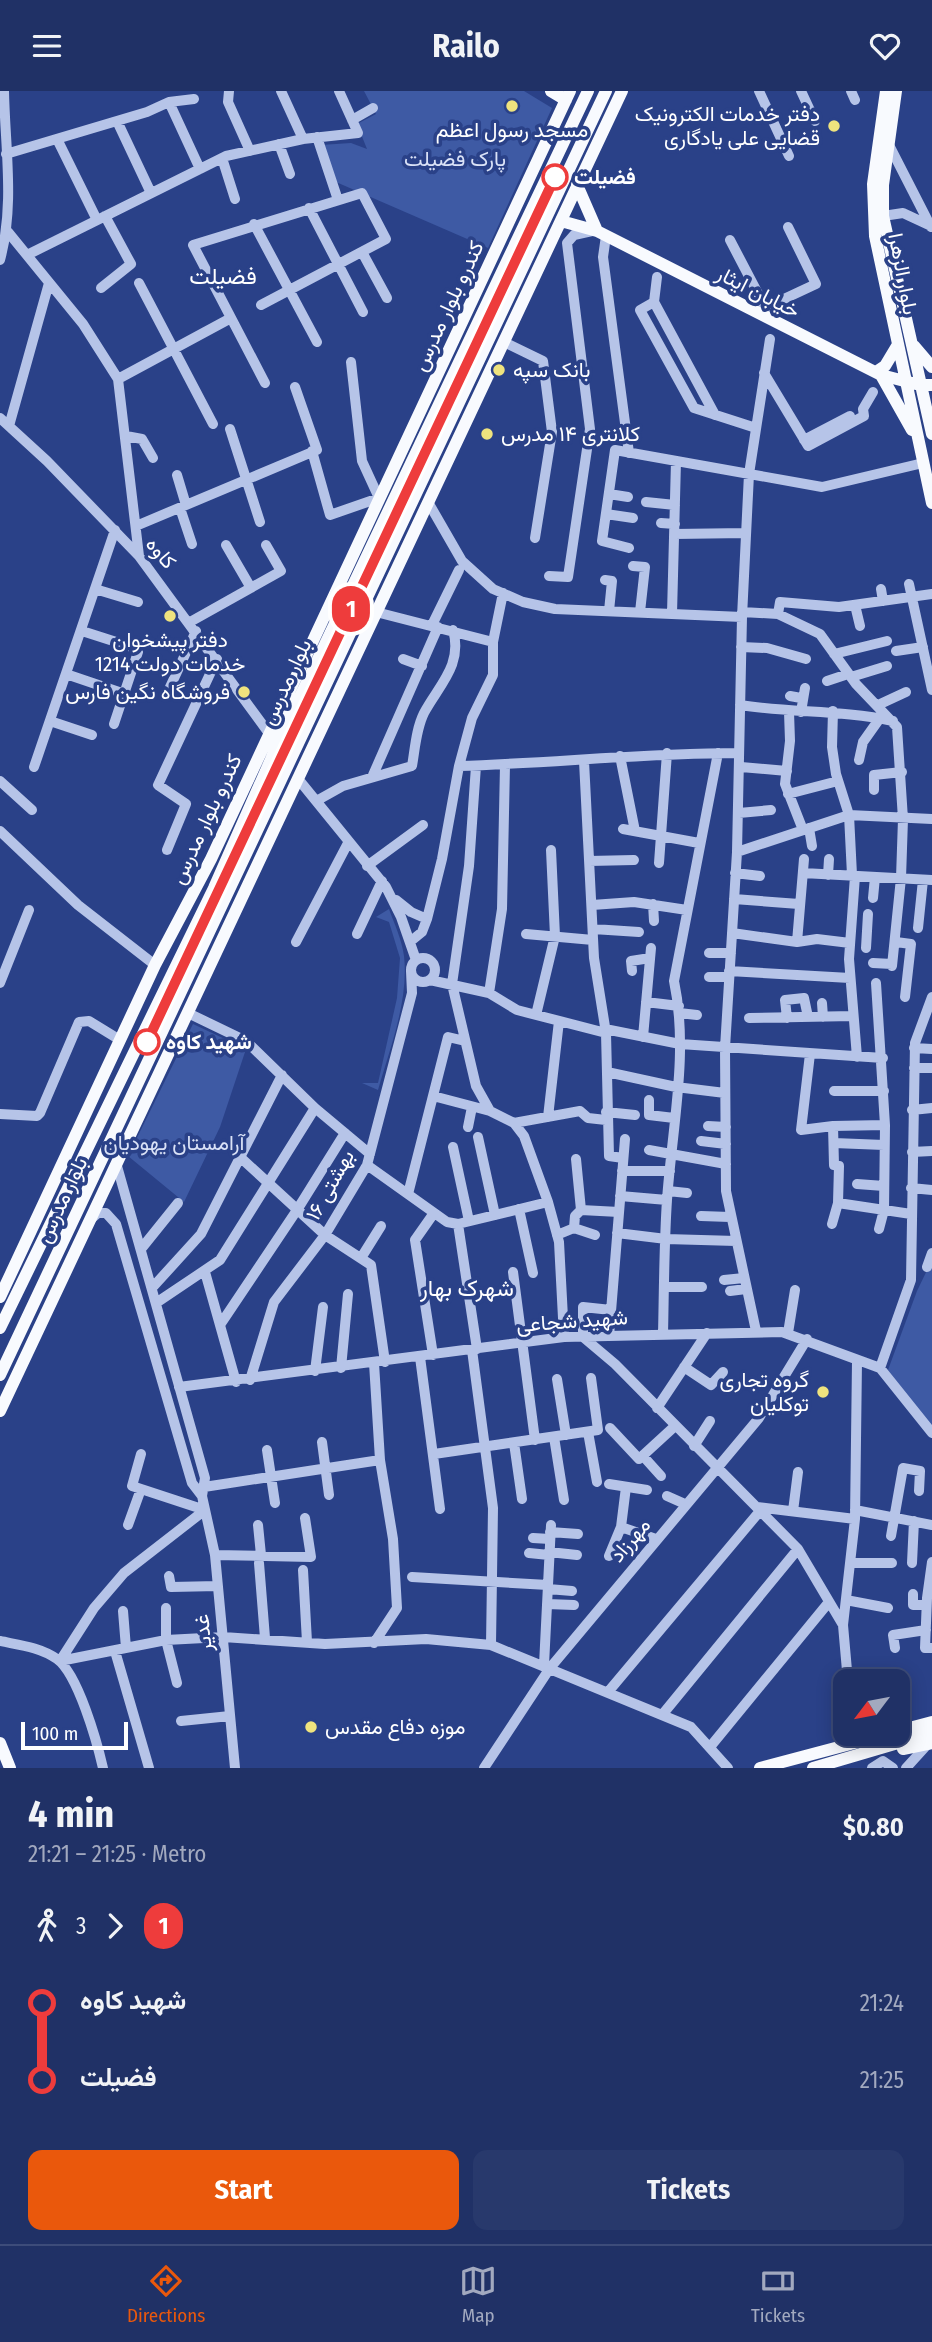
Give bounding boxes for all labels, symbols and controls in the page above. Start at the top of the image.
icon: menu [28,27,66,65]
text: Railo [432,27,500,65]
icon: heart [866,27,904,65]
marker: مسجد رسول اعظم [504,98,520,114]
place label: دفتر خدمات الکترونیک قضایی علی یادگاری [635,101,820,151]
place label: مسجد رسول اعظم [436,117,588,144]
marker: دفتر خدمات الکترونیک قضایی علی یادگاری [826,118,842,134]
park label: پارک فضیلت [404,146,506,173]
marker: فضیلت [542,164,568,190]
place label: فضیلت [574,164,636,190]
street label: بلوار الزهرا [882,231,924,317]
street label: کندرو بلوار مدرس [406,237,490,375]
street label: خیابان ایثار [711,259,804,324]
district label: فضیلت [189,262,257,290]
place label: بانک سپه [513,357,590,384]
marker: بانک سپه [491,362,507,378]
place label: کلانتری ۱۴ مدرس [501,421,640,447]
marker: کلانتری ۱۴ مدرس [479,426,495,442]
street label: کاوه [140,532,182,574]
line badge: 1 [328,586,374,632]
text: 1 [346,595,356,623]
marker: دفتر پیشخوان خدمات دولت 1214 [162,608,178,624]
place label: دفتر پیشخوان خدمات دولت 1214 [95,627,245,677]
street label: بلوار مدرس [255,635,317,729]
place label: فروشگاه نگین فارس [65,679,230,705]
marker: فروشگاه نگین فارس [236,684,252,700]
street label: کندرو بلوار مدرس [164,750,248,888]
marker: شهید کاوه [134,1029,160,1055]
place label: شهید کاوه [166,1029,252,1055]
park label: آرامستان یهودیان [104,1130,247,1156]
street label: ۱۶ بهشتی [300,1145,360,1225]
street label: بلوار مدرس [31,1153,93,1247]
district label: شهرک بهار [419,1274,514,1303]
street label: شهید شجاعی [515,1304,629,1338]
place label: گروه تجاری توکلیان [720,1367,809,1417]
marker: گروه تجاری توکلیان [815,1384,831,1400]
street label: مهرزاد [604,1512,656,1568]
street label: غدیر [188,1613,218,1654]
north arrow [833,1669,910,1747]
map controls [833,1669,910,1746]
place label: موزه دفاع مقدس [325,1714,466,1741]
scale bar [21,1719,128,1751]
marker: موزه دفاع مقدس [303,1719,319,1735]
text: 100 m [32,1722,78,1745]
text: 4 min [28,1791,114,1837]
text: $0.80 [843,1812,904,1843]
text: 21:21 – 21:25 · Metro [28,1840,206,1868]
icon: walk [28,1907,66,1945]
icon: forward [96,1907,134,1945]
text: 3 [76,1912,86,1940]
text: 1 [158,1912,169,1940]
text: شهید کاوه [80,1985,186,2016]
text: 21:24 [860,1989,904,2017]
text: فضیلت [80,2062,157,2093]
text: 21:25 [860,2066,904,2094]
button: Start [28,2150,459,2230]
button: Tickets [473,2150,904,2230]
tab: Directions [127,2262,205,2327]
tab: Map [459,2262,497,2327]
tab: Tickets [751,2262,805,2327]

